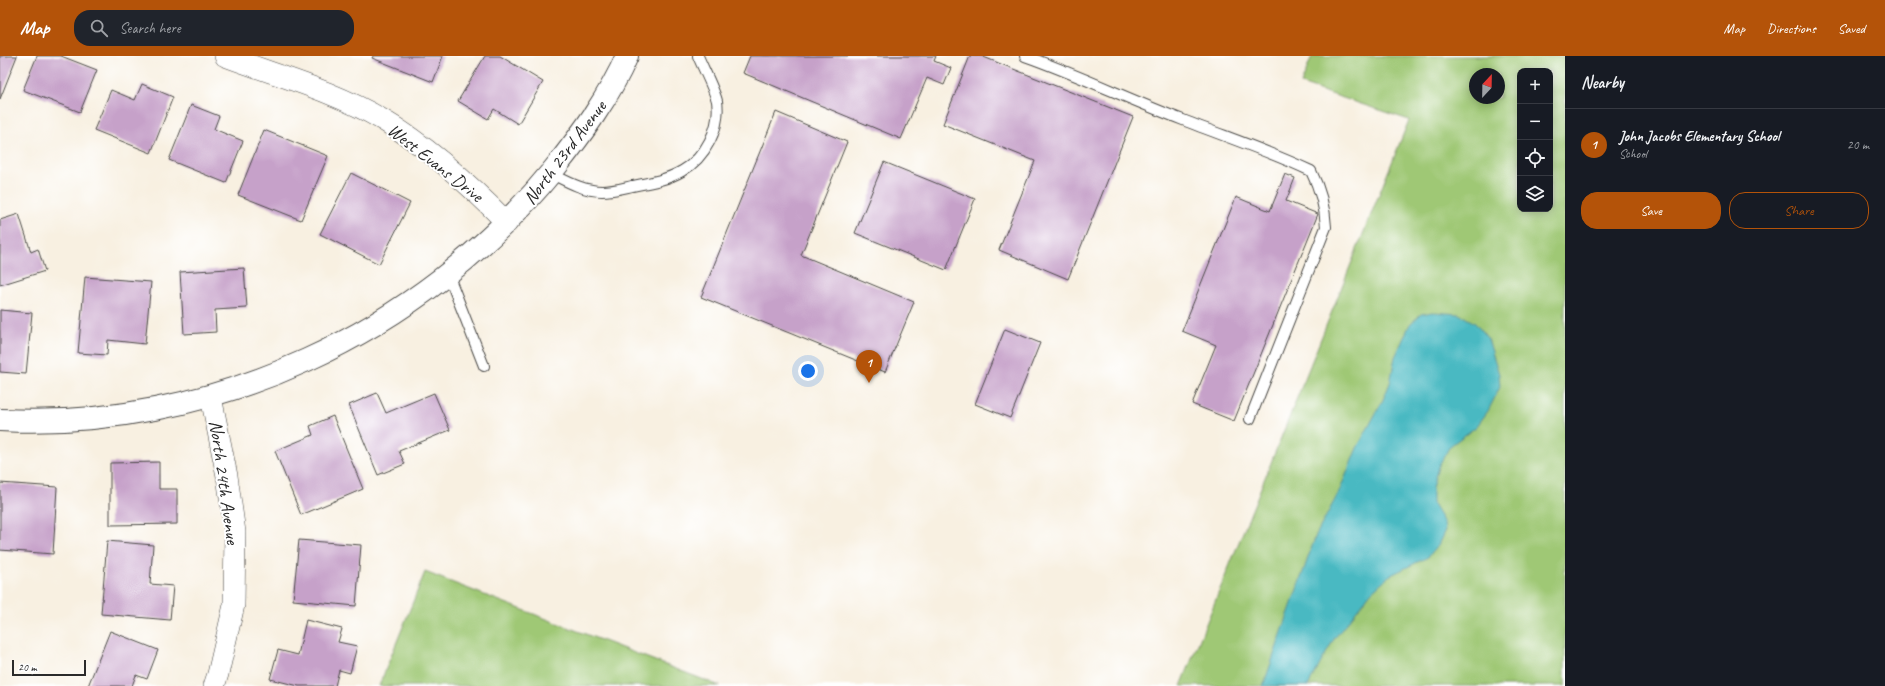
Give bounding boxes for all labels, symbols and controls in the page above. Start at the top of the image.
search box [74,10,354,46]
text: Map [20,16,50,40]
icon: search [88,17,110,39]
text: Search here [120,19,181,38]
text: Map [1724,20,1745,37]
text: Directions [1767,20,1816,37]
text: Saved [1838,20,1865,37]
north arrow [1469,68,1505,104]
map controls [1517,68,1553,212]
button: + [1517,68,1553,104]
text: Nearby [1581,72,1624,93]
street label: North 23rd Avenue [518,94,613,209]
button: − [1517,104,1553,140]
street label: West Evans Drive [383,118,489,209]
text: John Jacobs Elementary School [1619,127,1780,146]
text: 1 [1591,137,1597,153]
text: 20 m [1847,137,1869,153]
button: locate [1517,140,1553,176]
text: School [1619,146,1647,162]
button: layers [1517,176,1553,212]
button: Save [1581,192,1721,229]
button: Share [1729,192,1869,229]
pin: 1 [856,350,882,383]
your location [798,361,818,381]
street label: North 24th Avenue [203,419,245,547]
scale bar [12,658,86,677]
text: 20 m [18,660,37,674]

